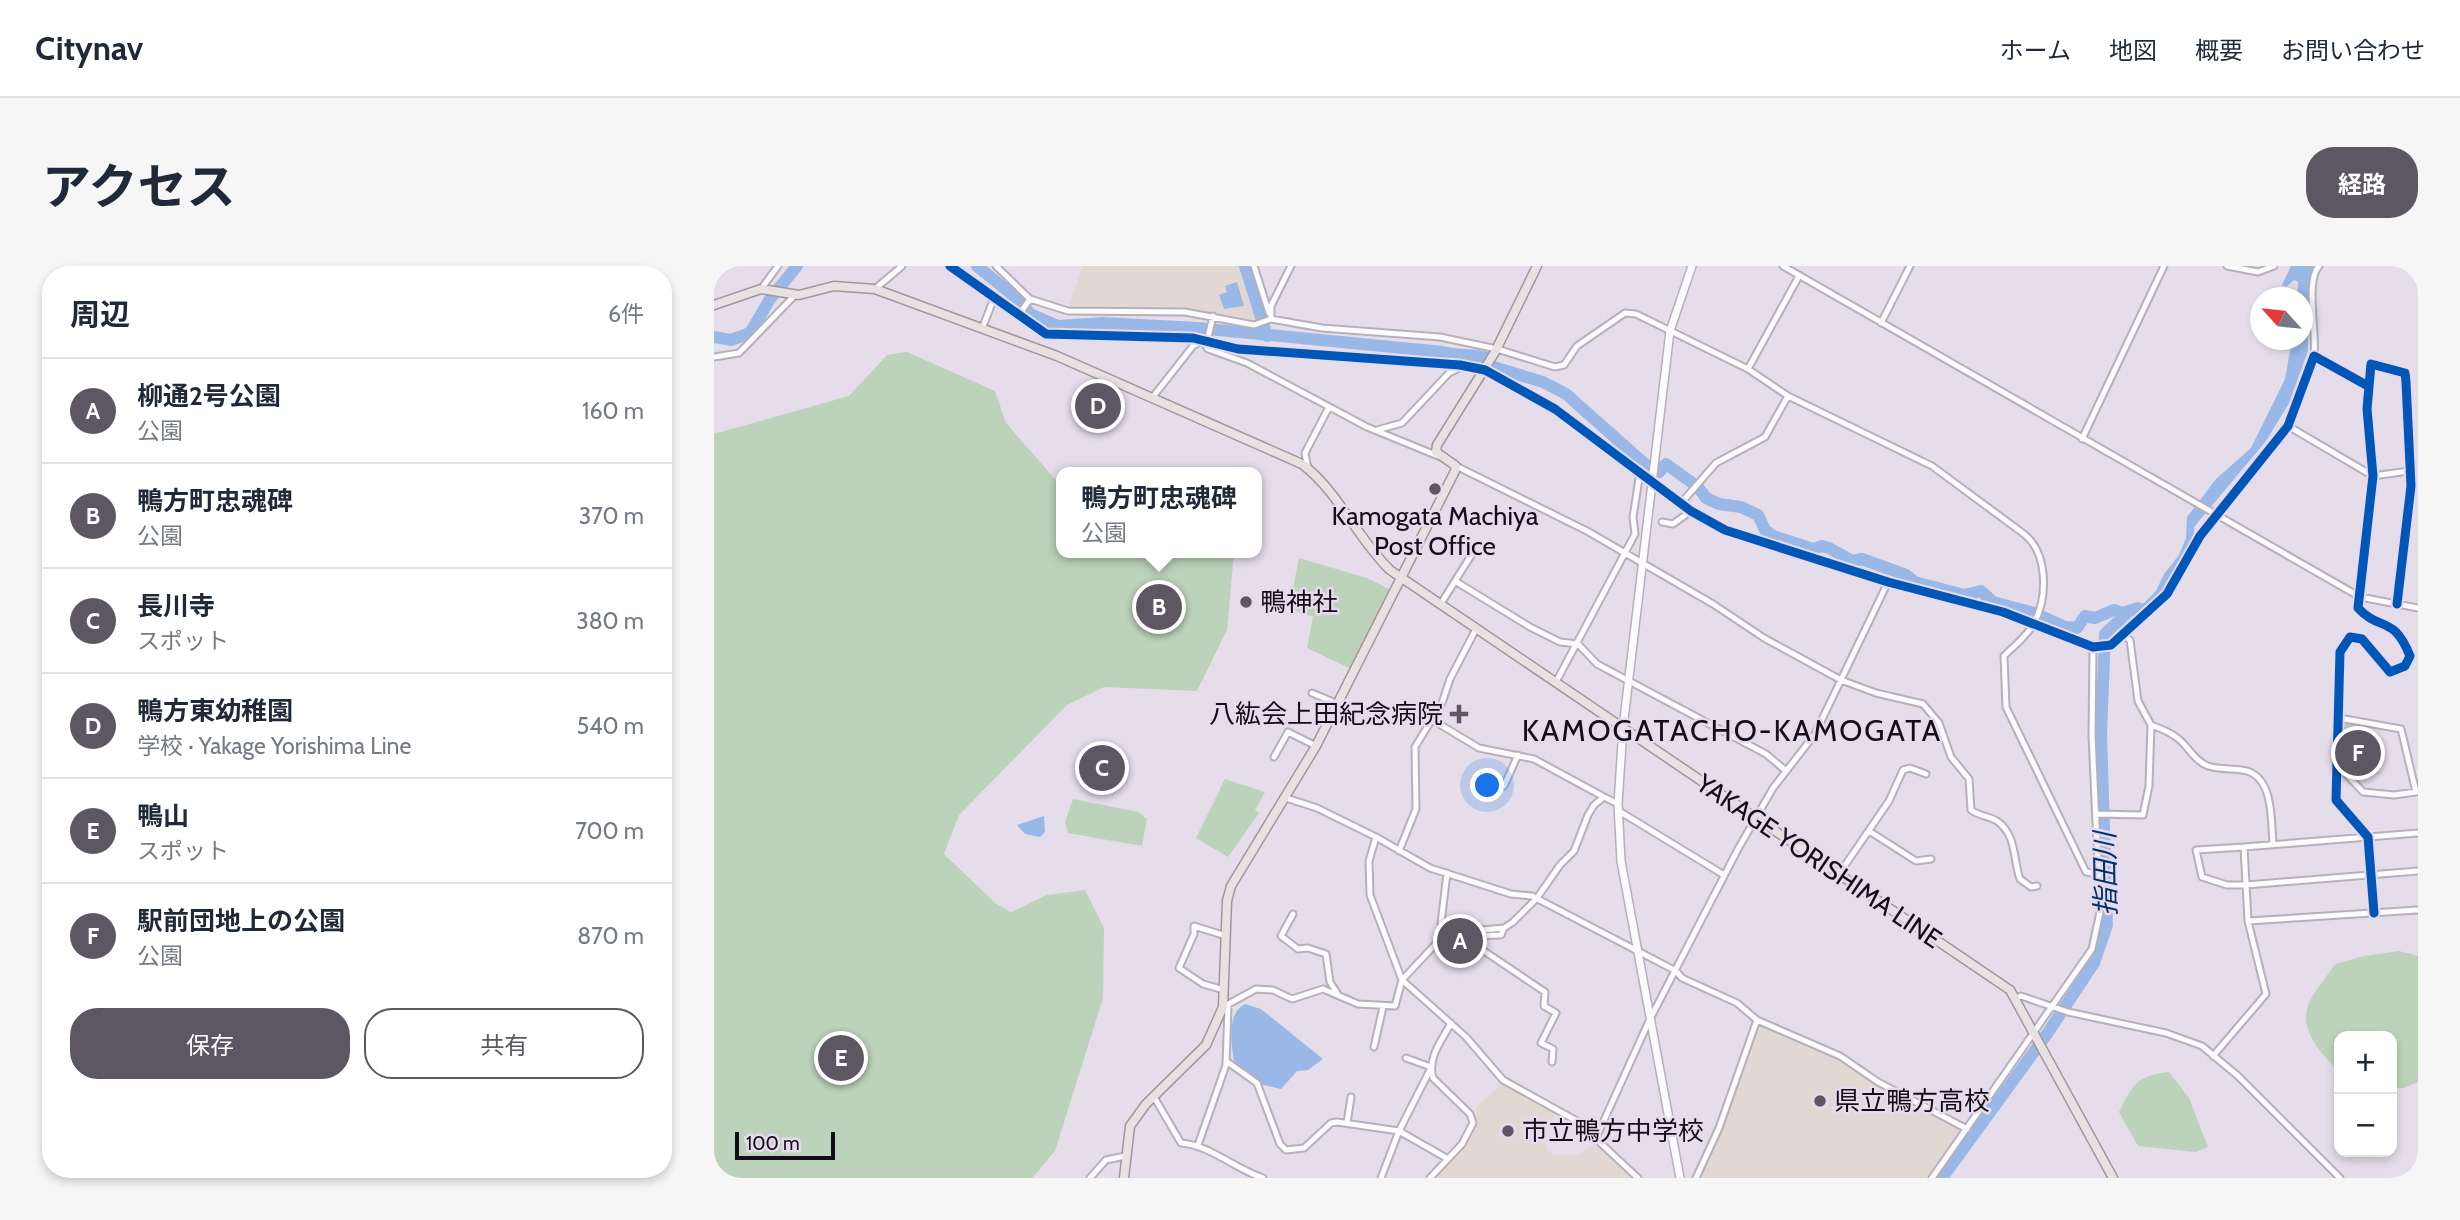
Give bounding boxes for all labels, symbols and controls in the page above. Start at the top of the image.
text: Citynav [35,28,143,68]
text: ホーム [2000,36,2071,65]
text: 地図 [2109,36,2157,65]
text: 概要 [2195,36,2243,65]
text: お問い合わせ [2281,36,2425,65]
button: 経路 [2306,147,2418,218]
text: アクセス [42,157,236,216]
north arrow [2250,287,2313,350]
text: 周辺 [70,296,130,333]
text: 6件 [608,300,644,328]
text: 柳通2号公園 [137,380,281,412]
pin: D [1075,380,1121,432]
text: A [86,397,100,425]
text: 160 m [582,397,644,425]
text: 公園 [137,417,183,445]
popup [1056,467,1262,558]
marker: Kamogata Machiya Post Office [1427,481,1443,497]
text: 鴨方町忠魂碑 [1081,482,1237,514]
text: 鴨方町忠魂碑 [137,485,293,517]
place label: Kamogata Machiya Post Office [1332,500,1539,562]
text: B [86,502,100,530]
text: 370 m [579,502,644,530]
text: 公園 [1081,519,1127,547]
text: 公園 [137,522,183,550]
pin: B [1136,581,1182,633]
place label: 鴨神社 [1260,586,1338,618]
text: 長川寺 [137,590,215,622]
marker: 鴨神社 [1238,594,1254,610]
text: C [86,607,100,635]
text: 380 m [576,607,644,635]
text: スポット [137,627,229,655]
text: 鴨方東幼稚園 [137,695,293,727]
place label: 八紘会上田紀念病院 [1209,698,1443,730]
marker: 八紘会上田紀念病院 [1449,704,1469,724]
text: D [85,712,101,740]
text: 540 m [577,712,644,740]
district label: KAMOGATACHO-KAMOGATA [1522,712,1942,749]
pin: F [2335,727,2381,779]
text: 学校 · Yakage Yorishima Line [137,732,411,760]
pin: C [1079,742,1125,794]
street label: YAKAGE YORISHIMA LINE [1689,766,1948,955]
your location [1470,768,1504,802]
text: 鴨山 [137,800,189,832]
text: E [86,817,100,845]
text: 700 m [575,817,644,845]
water label: 指田川 [2087,829,2123,916]
text: スポット [137,837,229,865]
text: 駅前団地上の公園 [137,905,345,937]
pin: A [1437,915,1483,967]
text: F [87,922,99,950]
text: 870 m [577,922,644,950]
text: 公園 [137,942,183,970]
button: 保存 [70,1008,350,1079]
button: 共有 [364,1008,644,1079]
map controls [2334,1031,2397,1157]
button: + [2334,1031,2397,1094]
pin: E [818,1032,864,1084]
place label: 県立鴨方高校 [1834,1085,1990,1117]
marker: 県立鴨方高校 [1812,1093,1828,1109]
button: − [2334,1094,2397,1157]
place label: 市立鴨方中学校 [1522,1115,1704,1147]
marker: 市立鴨方中学校 [1500,1123,1516,1139]
scale bar [735,1129,835,1161]
text: 100 m [746,1132,800,1155]

